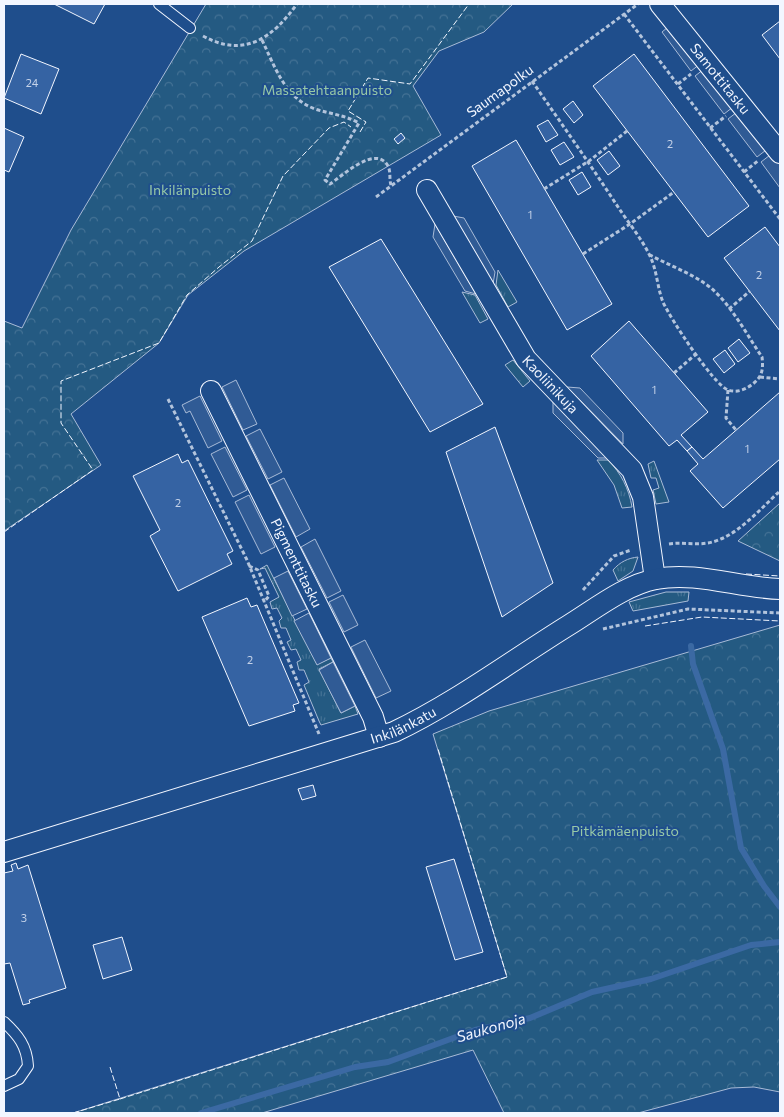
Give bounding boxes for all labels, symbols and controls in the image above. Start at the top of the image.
street label: Samottitasku [687,40,754,117]
street label: Saumapolku [463,61,536,121]
house number: 24 [26,76,39,89]
park label: Massatehtaanpuisto [262,81,392,98]
house number: 2 [667,137,673,150]
park label: Inkilänpuisto [149,181,231,198]
house number: 1 [528,208,532,221]
house number: 2 [756,268,762,281]
street label: Kaoliinikuja [519,351,582,417]
house number: 1 [652,383,656,396]
house number: 1 [745,442,749,455]
house number: 2 [175,496,181,509]
street label: Pigmenttitasku [268,515,326,610]
house number: 2 [247,653,253,666]
street label: Inkilänkatu [368,703,439,747]
park label: Pitkämäenpuisto [571,822,679,839]
house number: 3 [21,911,27,924]
water label: Saukonoja [454,1009,527,1045]

